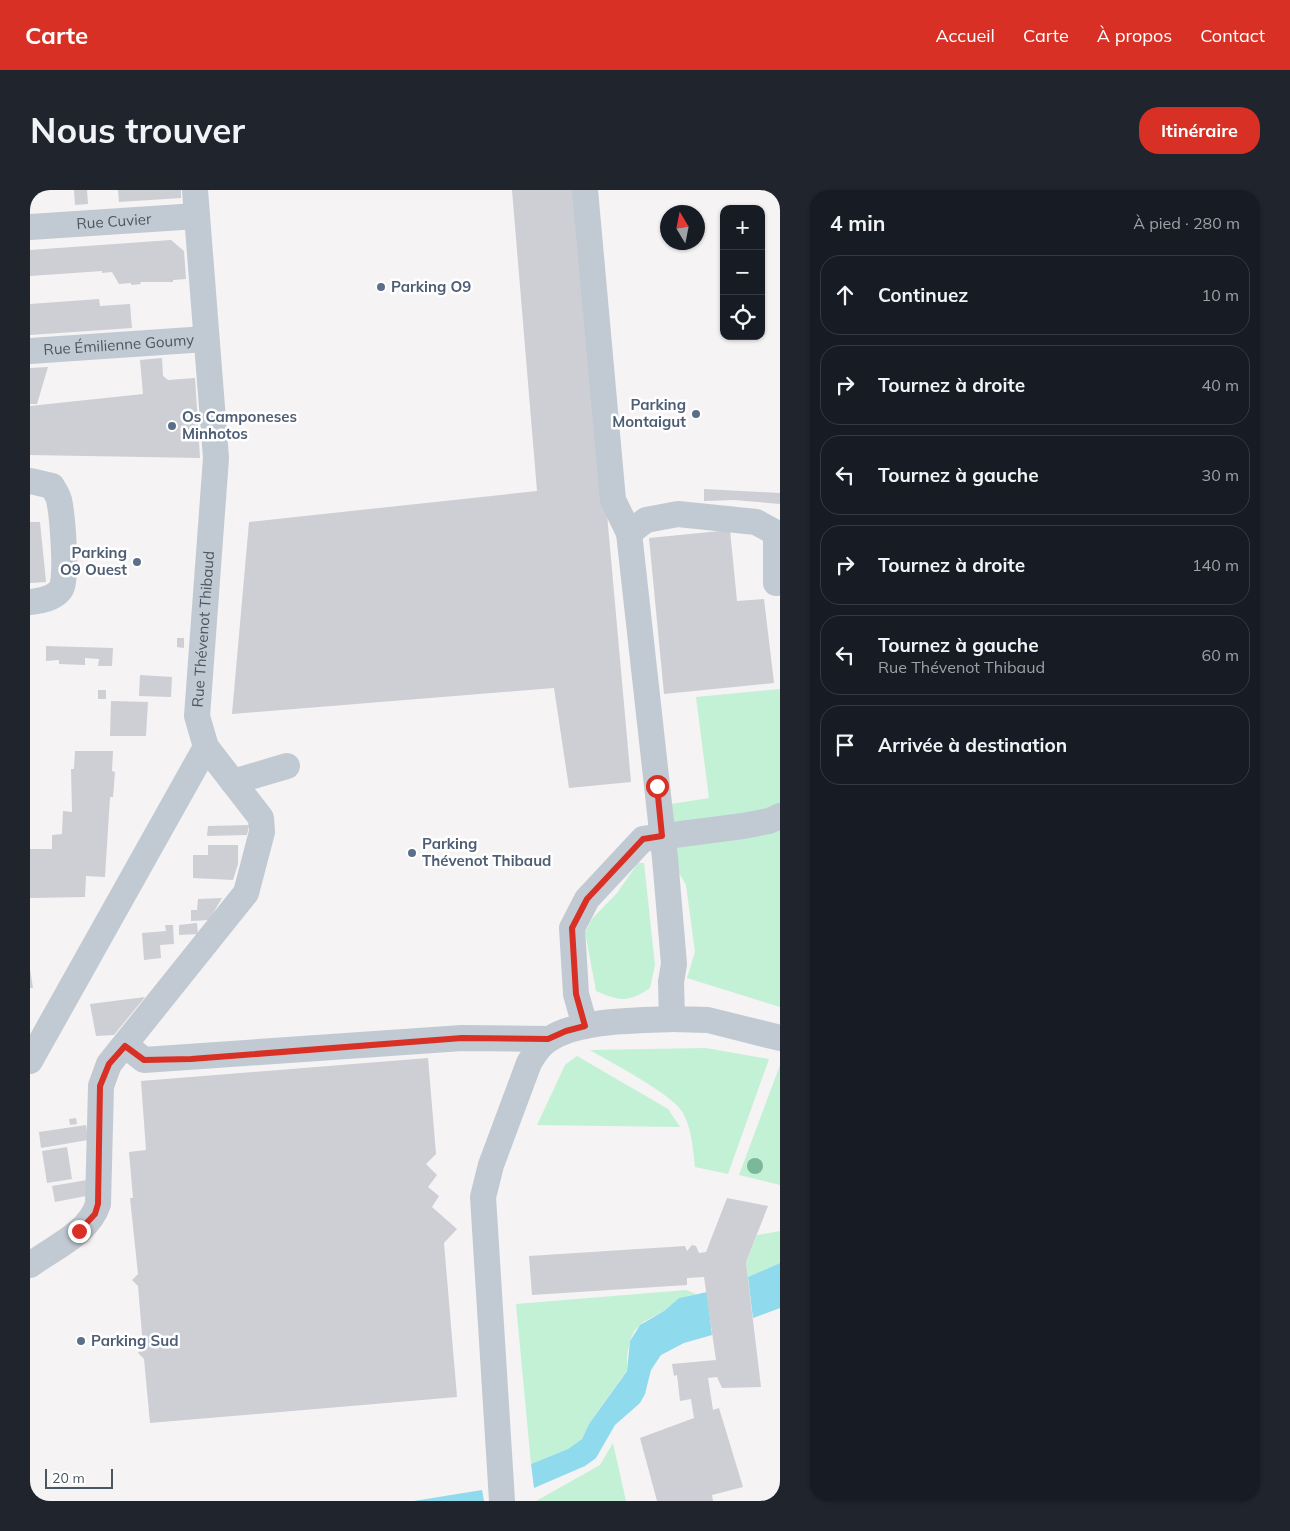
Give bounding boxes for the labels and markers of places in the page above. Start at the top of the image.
place label: Parking O9 [391,277,471,296]
marker: Parking O9 [375,281,387,293]
place label: Parking Montaigut [612,395,686,431]
place label: Os Camponeses Minhotos [182,407,297,443]
marker: Parking Montaigut [690,408,702,420]
marker: Os Camponeses Minhotos [166,420,178,432]
place label: Parking O9 Ouest [60,543,127,579]
marker: Parking O9 Ouest [131,556,143,568]
place label: Parking Thévenot Thibaud [422,834,551,870]
marker: Parking Thévenot Thibaud [406,847,418,859]
place label: Parking Sud [91,1331,178,1350]
marker: Parking Sud [75,1335,87,1347]

